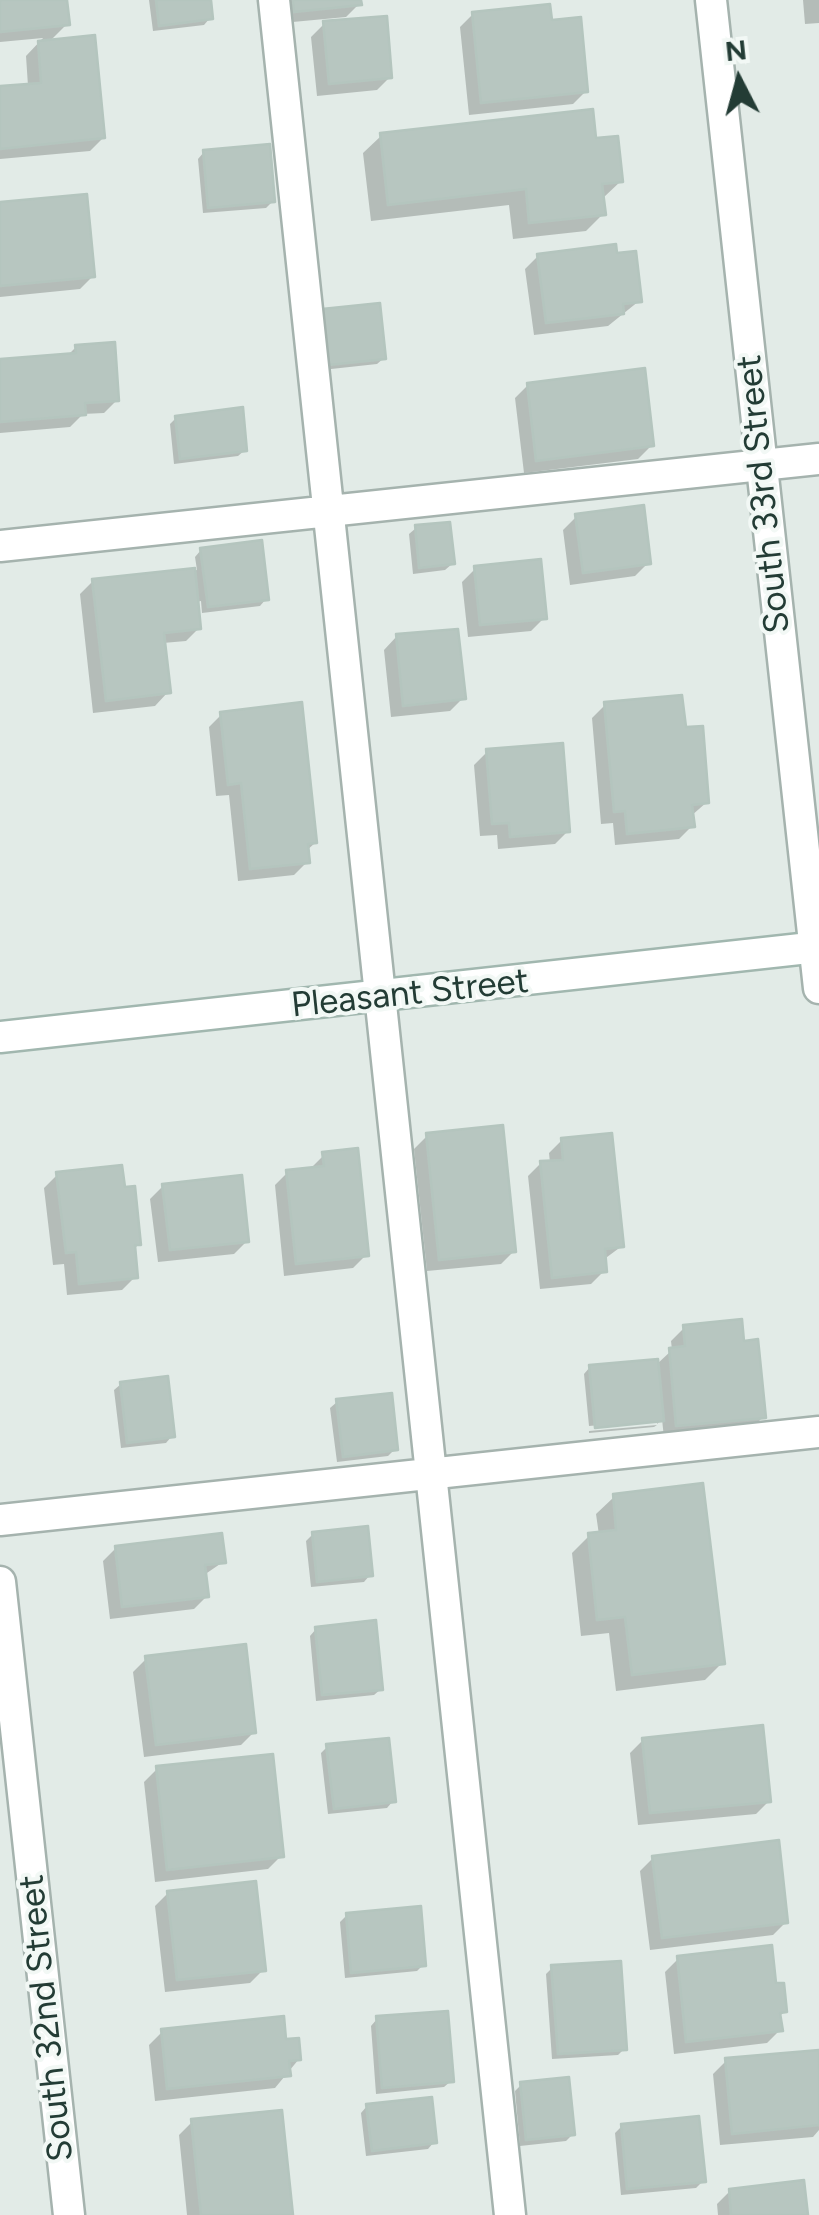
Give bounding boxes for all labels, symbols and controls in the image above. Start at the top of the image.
north arrow [689,30,789,130]
text: N [723,32,748,68]
street label: South 33rd Street [728,353,800,635]
street label: Pleasant Street [289,961,531,1027]
street label: South 32nd Street [11,1873,83,2163]

